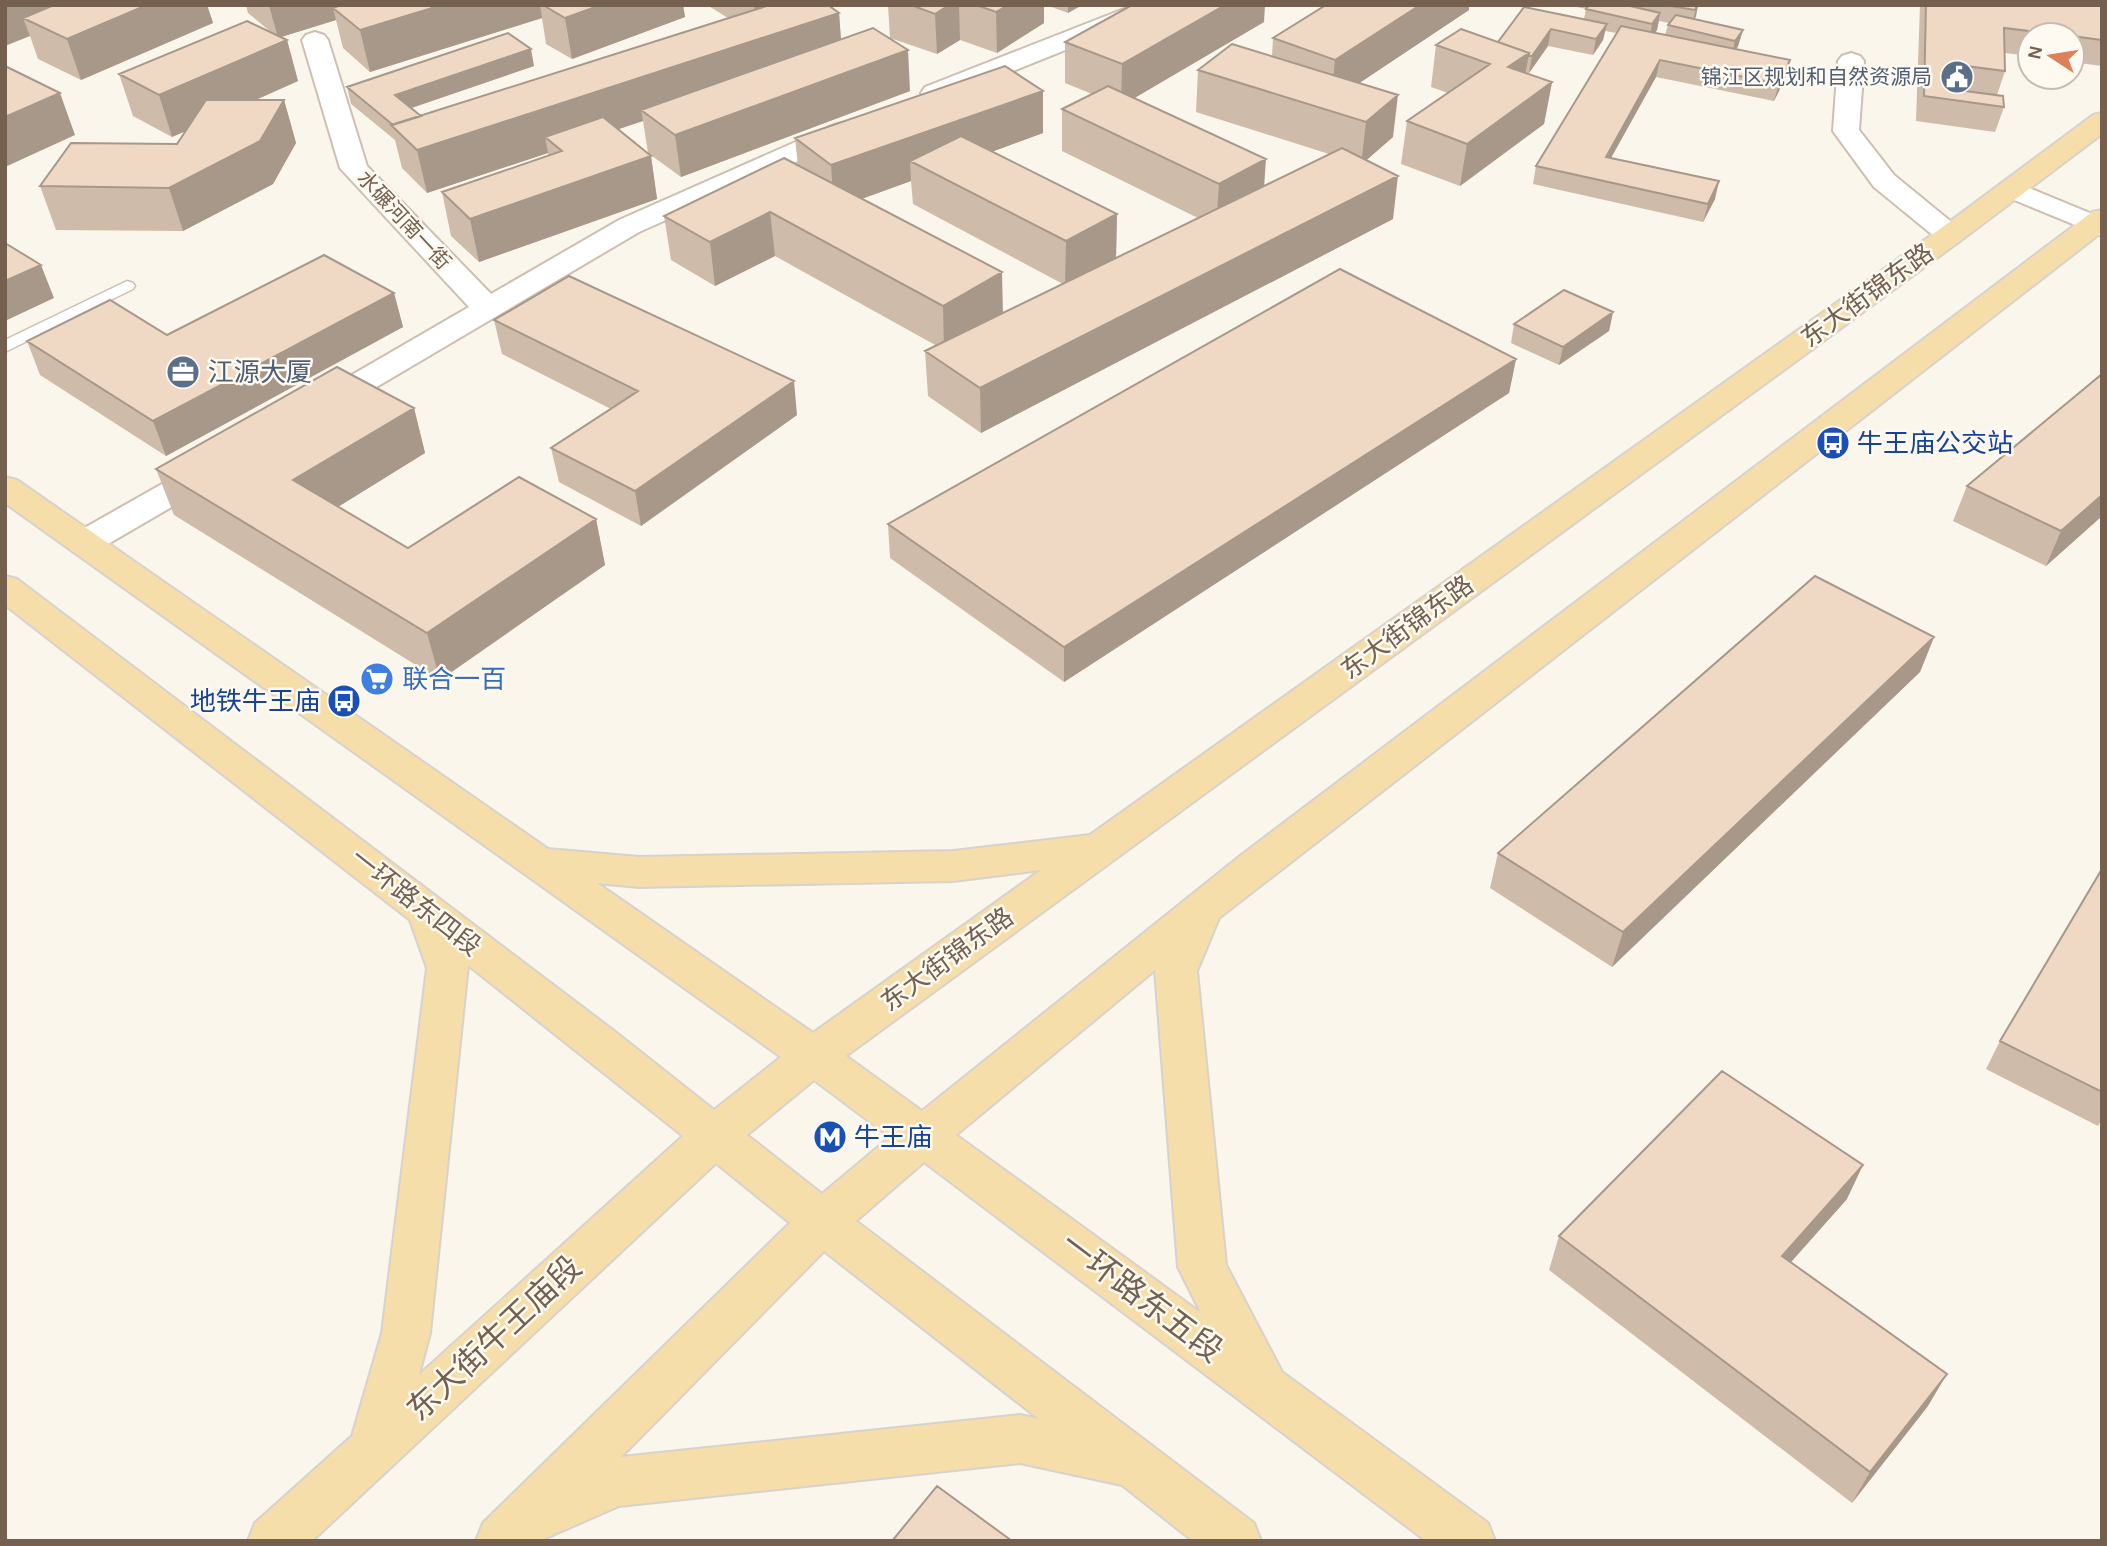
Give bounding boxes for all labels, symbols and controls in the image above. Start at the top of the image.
north arrow [2016,21,2086,91]
text: N [2023,44,2048,62]
public building icon: 锦江区规划和自然资源局 [1938,58,1976,96]
place label: 锦江区规划和自然资源局 [1701,65,1932,89]
street label: 水碾河南一街 [352,166,456,274]
street label: 东大街锦东路 [1795,237,1940,354]
office icon: 江源大厦 [164,353,202,391]
place label: 江源大厦 [208,357,312,388]
bus stop icon: 牛王庙公交站 [1814,424,1852,462]
place label: 牛王庙公交站 [1857,428,2013,459]
street label: 东大街锦东路 [1335,569,1480,686]
supermarket icon: 联合一百 [358,660,396,698]
place label: 联合一百 [402,664,506,695]
bus stop icon: 地铁牛王庙 [325,682,363,720]
place label: 地铁牛王庙 [190,686,320,717]
street label: 一环路东四段 [345,842,487,963]
street label: 东大街锦东路 [875,901,1020,1018]
metro station icon: 牛王庙 [811,1118,849,1156]
place label: 牛王庙 [854,1122,932,1153]
street label: 一环路东五段 [1054,1225,1230,1370]
street label: 东大街牛王庙段 [400,1248,589,1428]

